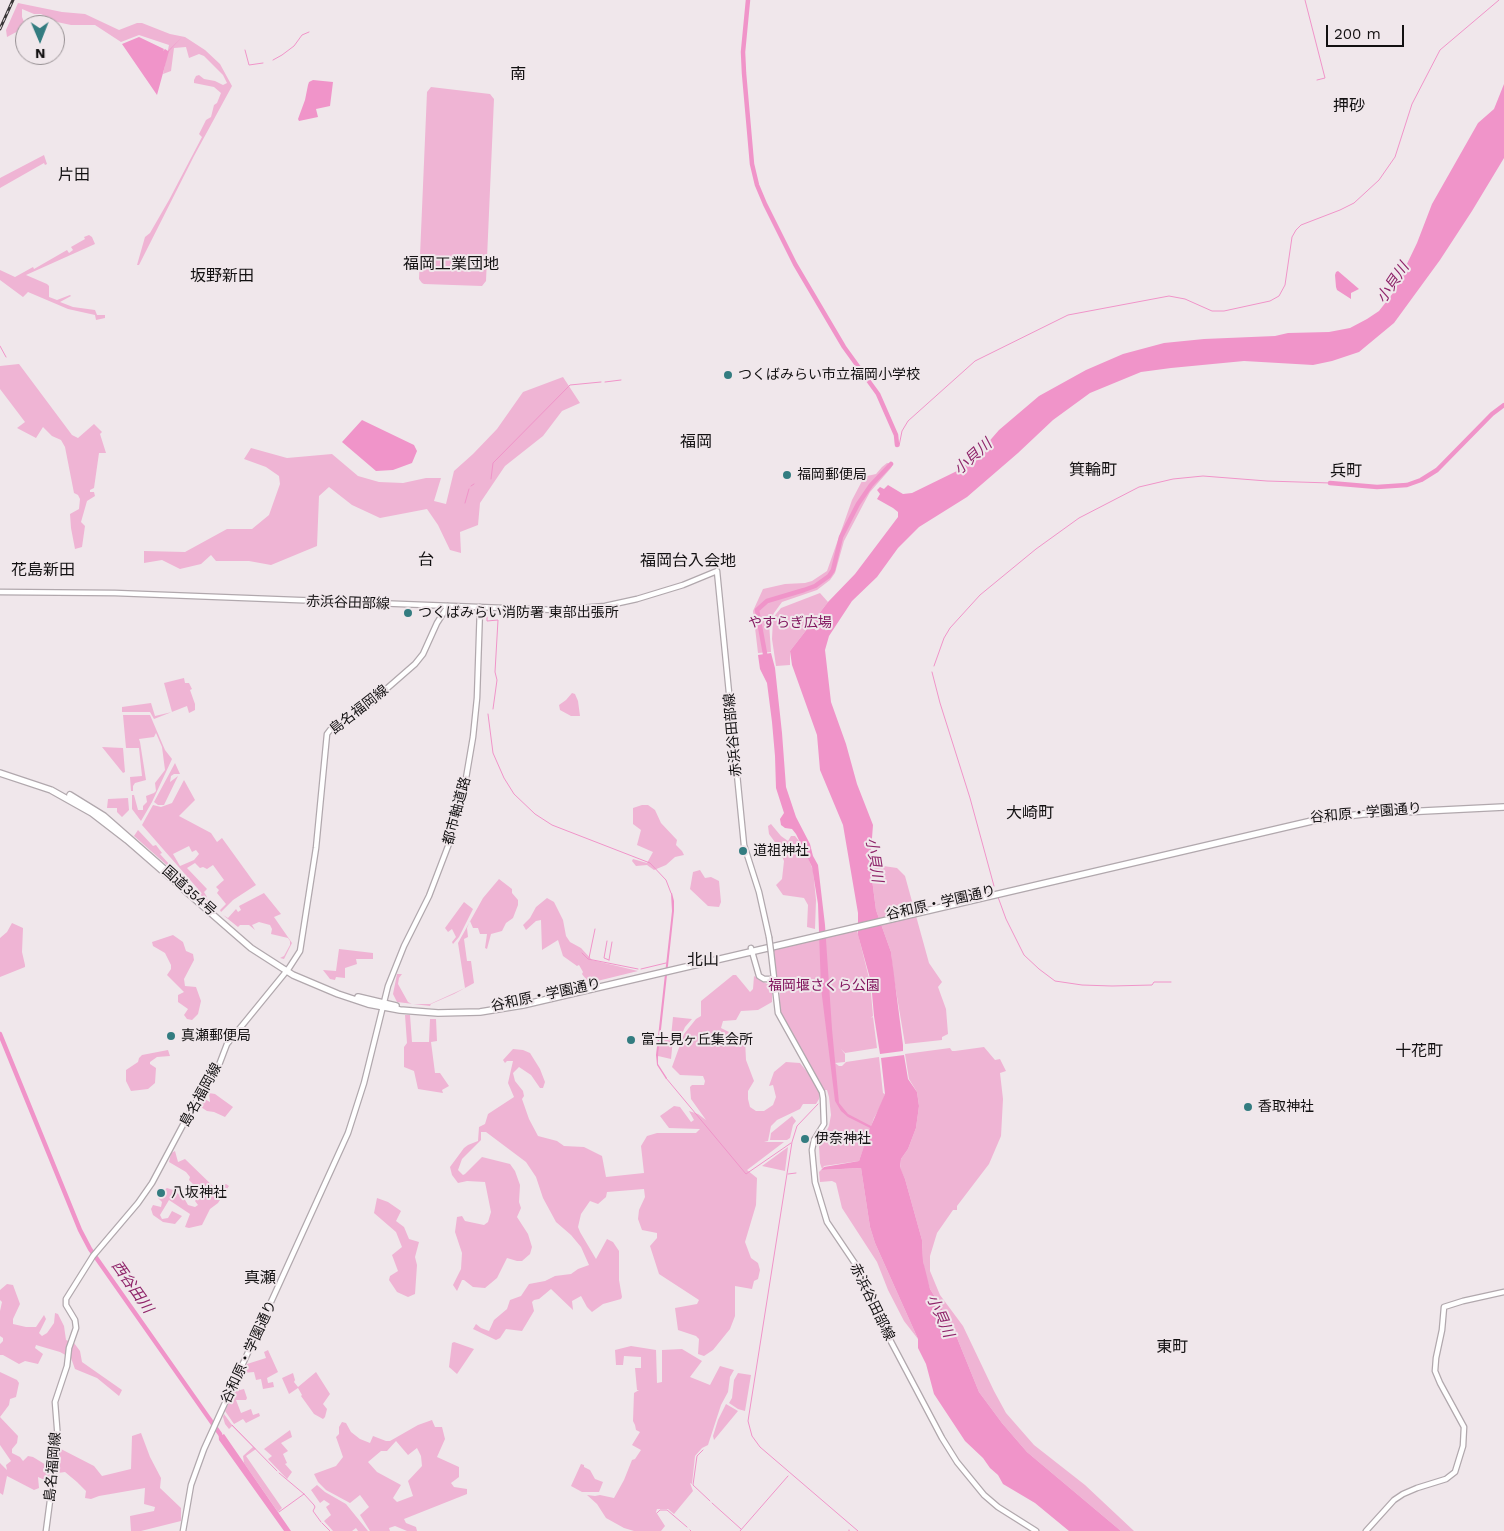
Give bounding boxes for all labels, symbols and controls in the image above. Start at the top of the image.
north arrow [15,15,65,65]
scale bar [1329,15,1406,47]
text: 200 m [1334,25,1381,43]
text: N [35,46,46,62]
district label: 南 [510,64,526,84]
district label: 押砂 [1333,96,1365,116]
district label: 片田 [58,165,90,185]
district label: 福岡工業団地 [403,254,499,274]
water label: 小貝川 [1373,259,1413,307]
district label: 坂野新田 [190,266,254,286]
place label: つくばみらい市立福岡小学校 [738,367,920,383]
marker: つくばみらい市立福岡小学校 [722,369,734,381]
district label: 福岡 [680,432,712,452]
water label: 小貝川 [950,435,996,479]
district label: 箕輪町 [1069,460,1117,480]
district label: 兵町 [1330,461,1362,481]
place label: 福岡郵便局 [797,467,867,483]
marker: 福岡郵便局 [781,469,793,481]
district label: 台 [418,550,434,570]
district label: 福岡台入会地 [640,551,736,571]
district label: 花島新田 [11,560,75,580]
street label: 赤浜谷田部線 [306,593,390,613]
place label: つくばみらい消防署 東部出張所 [418,605,619,621]
marker: つくばみらい消防署 東部出張所 [402,607,414,619]
park label: やすらぎ広場 [748,615,832,631]
street label: 島名福岡線 [326,682,392,738]
street label: 赤浜谷田部線 [721,692,745,778]
street label: 都市軸道路 [440,775,474,847]
street label: 谷和原・学園通り [1309,800,1423,826]
district label: 大崎町 [1006,803,1054,823]
water label: 小貝川 [862,836,886,884]
place label: 道祖神社 [753,843,809,859]
marker: 道祖神社 [737,845,749,857]
street label: 国道354号 [159,862,219,920]
street label: 谷和原・学園通り [885,882,997,924]
district label: 北山 [687,950,719,970]
street label: 谷和原・学園通り [489,975,603,1015]
park label: 福岡堰さくら公園 [768,978,880,994]
place label: 真瀬郵便局 [181,1028,251,1044]
marker: 真瀬郵便局 [165,1030,177,1042]
place label: 富士見ヶ丘集会所 [641,1032,753,1048]
marker: 富士見ヶ丘集会所 [625,1034,637,1046]
district label: 十花町 [1395,1041,1443,1061]
street label: 島名福岡線 [177,1060,225,1130]
place label: 香取神社 [1258,1099,1314,1115]
marker: 香取神社 [1242,1101,1254,1113]
place label: 伊奈神社 [815,1131,871,1147]
marker: 伊奈神社 [799,1133,811,1145]
place label: 八坂神社 [171,1185,227,1201]
marker: 八坂神社 [155,1187,167,1199]
water label: 西谷田川 [107,1257,157,1317]
street label: 赤浜谷田部線 [846,1261,898,1343]
district label: 真瀬 [244,1268,276,1288]
water label: 小貝川 [923,1292,957,1340]
street label: 谷和原・学園通り [218,1298,280,1406]
district label: 東町 [1156,1337,1188,1357]
street label: 島名福岡線 [42,1431,64,1503]

